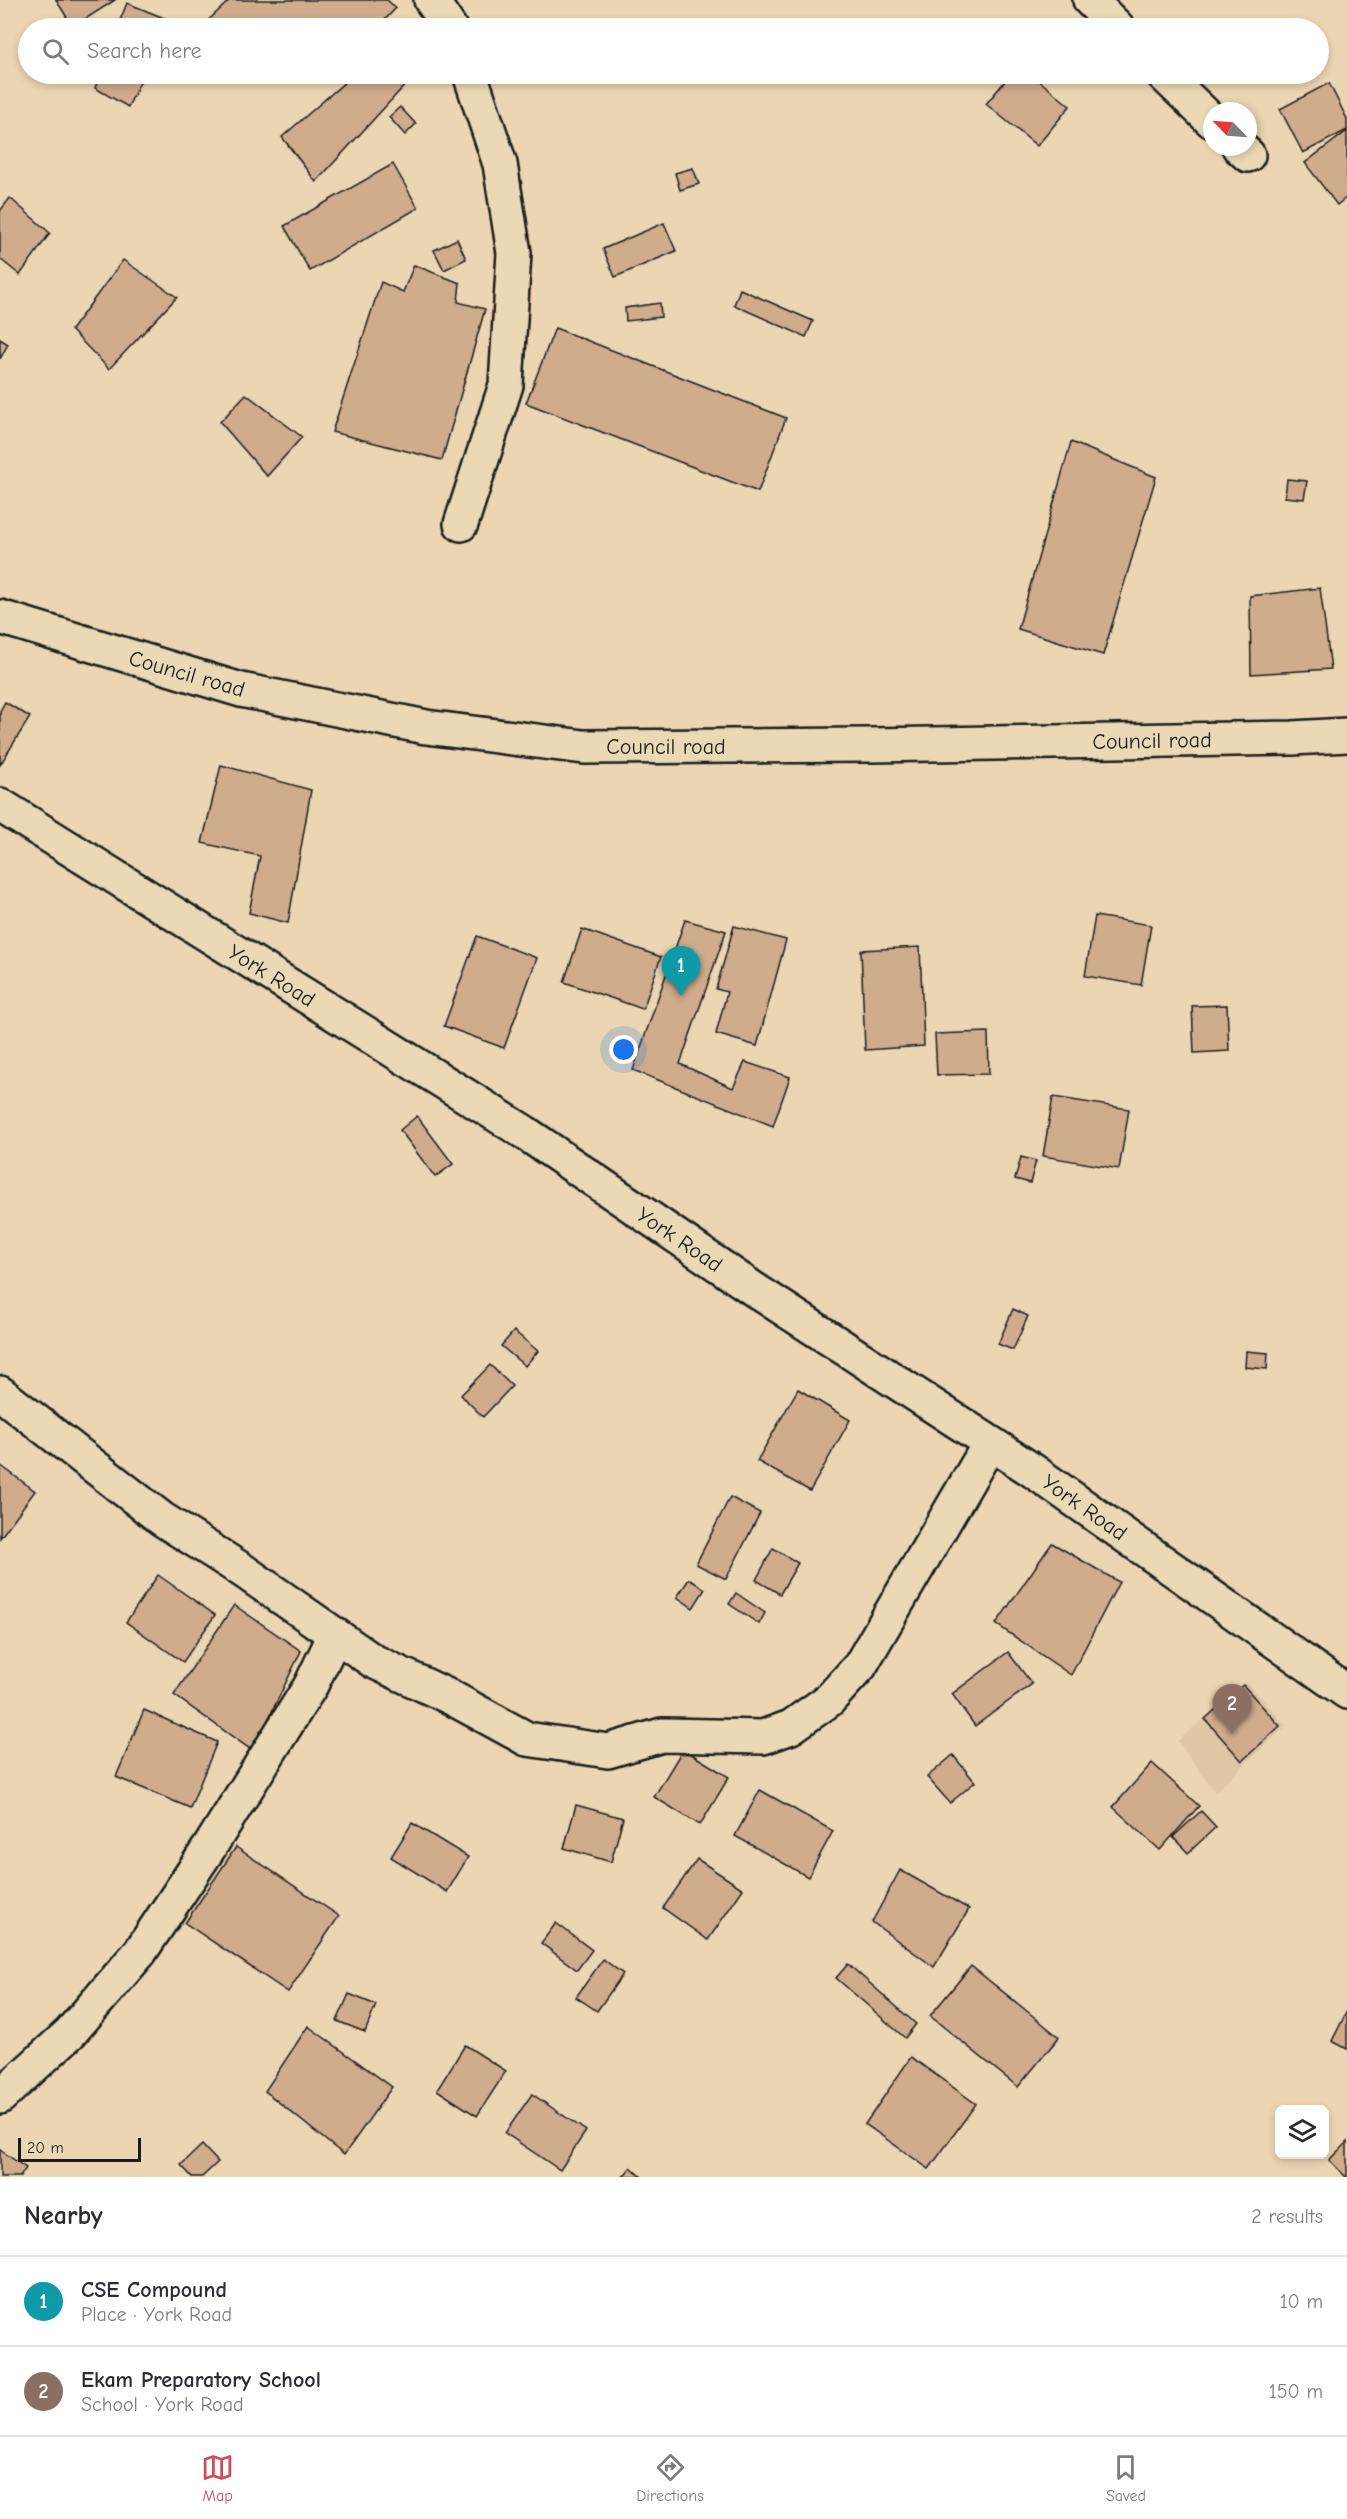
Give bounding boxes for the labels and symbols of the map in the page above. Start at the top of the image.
north arrow [1203,102,1257,156]
street label: Council road [126,645,248,703]
street label: Council road [1092,727,1212,755]
street label: Council road [606,734,726,760]
street label: York Road [223,939,320,1013]
pin: 1 [662,946,700,996]
your location [609,1035,638,1064]
street label: York Road [632,1202,727,1278]
street label: York Road [1037,1469,1132,1546]
pin: 2 [1212,1684,1252,1734]
scale bar [18,2135,141,2162]

